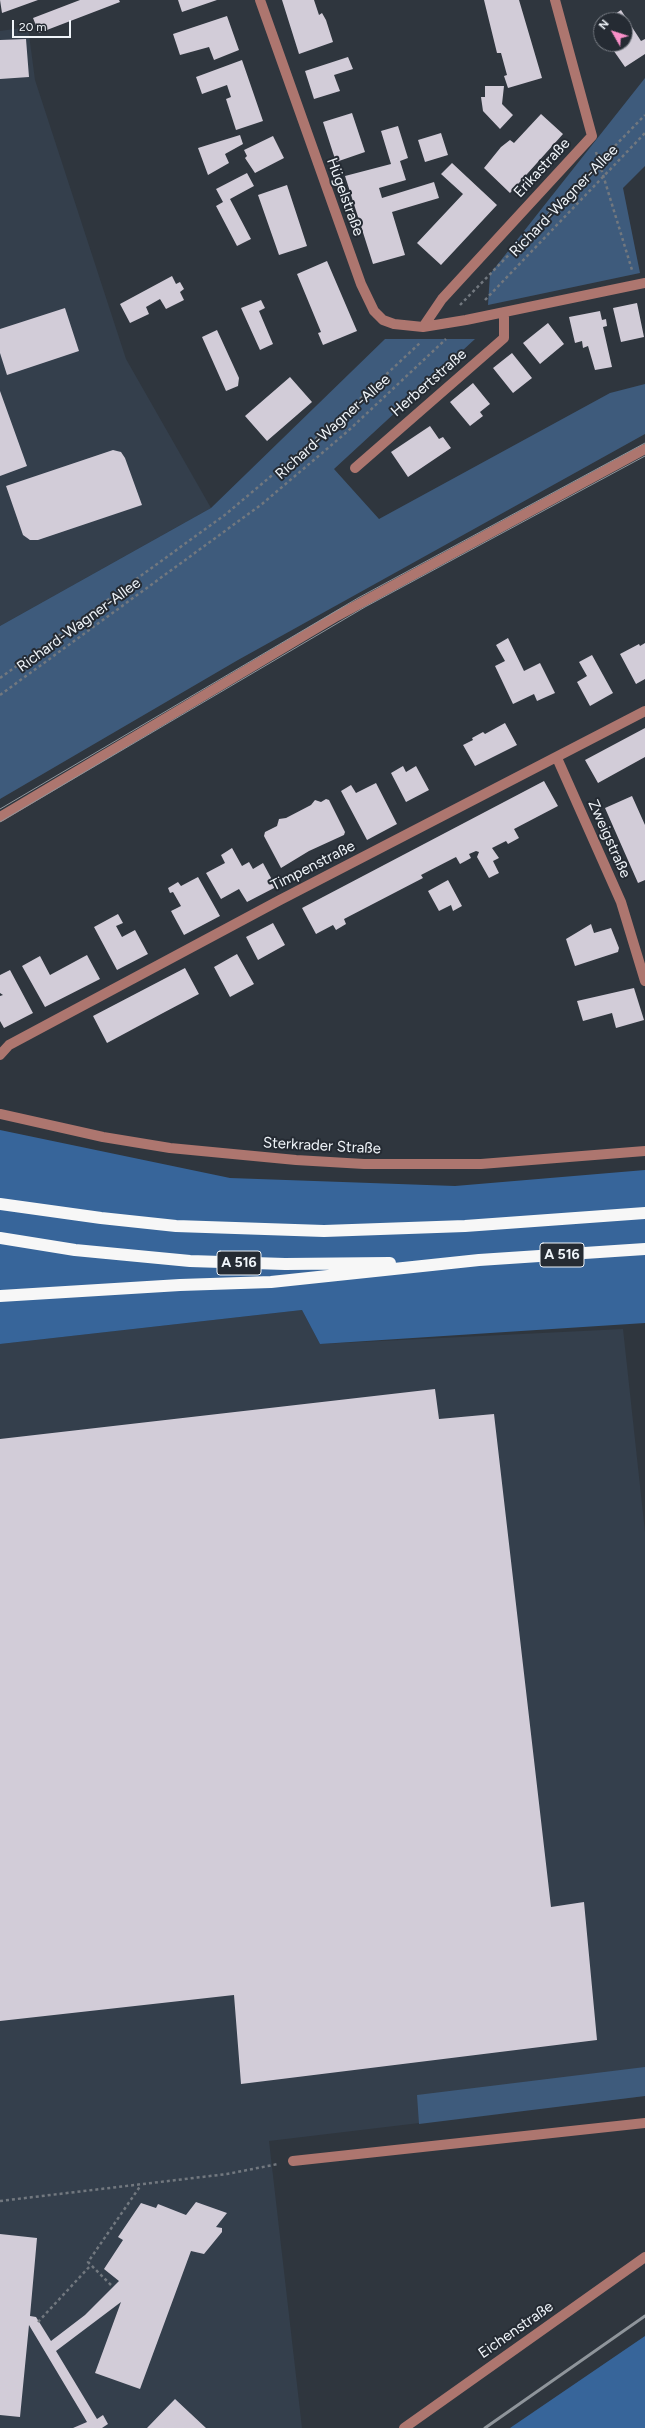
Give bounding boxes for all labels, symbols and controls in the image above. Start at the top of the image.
scale bar [14,12,73,38]
north arrow [593,12,633,52]
text: N [596,17,612,32]
text: 20 m [19,20,47,34]
street label: Erikastraße [510,135,574,201]
street label: Richard-Wagner-Allee [506,141,622,261]
street label: Hügelstraße [323,155,367,239]
street label: Herbertstraße [388,345,470,421]
street label: Richard-Wagner-Allee [272,371,394,483]
street label: Richard-Wagner-Allee [14,574,144,676]
street label: Zweigstraße [584,797,634,881]
street label: Timpenstraße [268,837,358,895]
street label: Sterkrader Straße [263,1134,381,1158]
road number: A 516 [540,1243,584,1267]
road number: A 516 [217,1251,261,1275]
street label: Eichenstraße [475,2298,557,2362]

